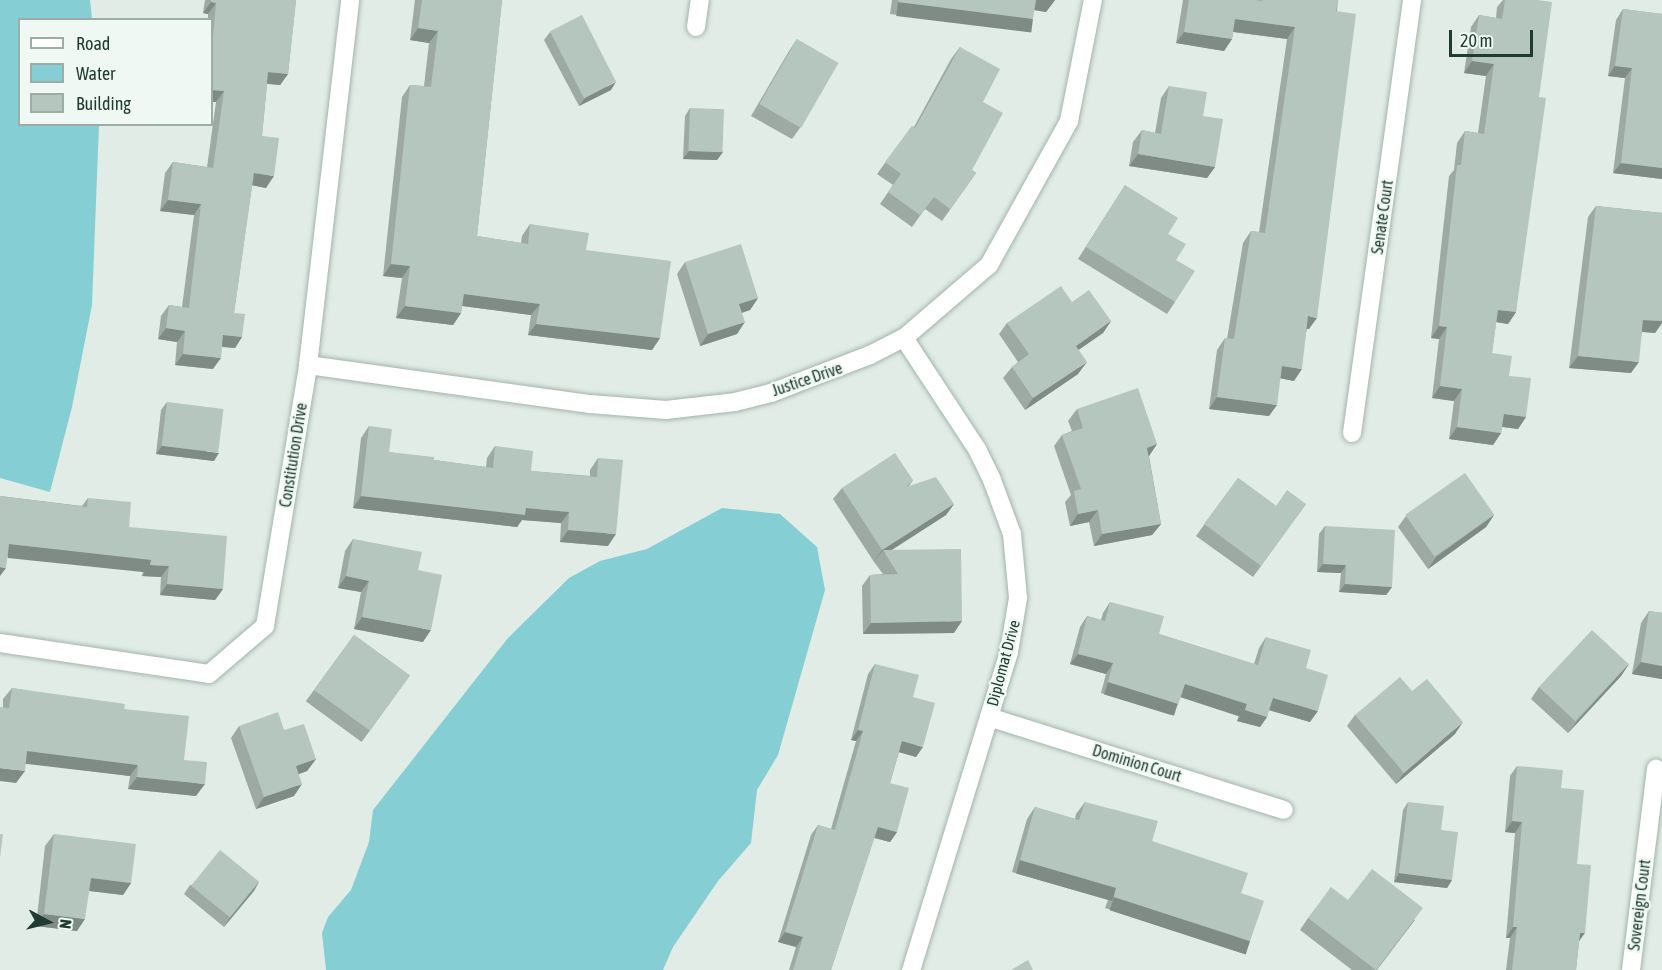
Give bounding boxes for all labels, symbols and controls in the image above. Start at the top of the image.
legend [18,18,213,126]
scale bar [1452,18,1536,56]
text: 20 m [1460,30,1492,51]
text: Road [76,33,110,54]
text: Water [76,63,115,84]
text: Building [76,93,131,114]
street label: Senate Court [1367,179,1397,255]
street label: Justice Drive [769,358,845,400]
street label: Constitution Drive [275,401,311,509]
street label: Diplomat Drive [982,618,1024,708]
street label: Dominion Court [1090,740,1184,786]
street label: Sovereign Court [1624,858,1654,952]
north arrow [18,892,78,952]
text: N [56,918,75,930]

